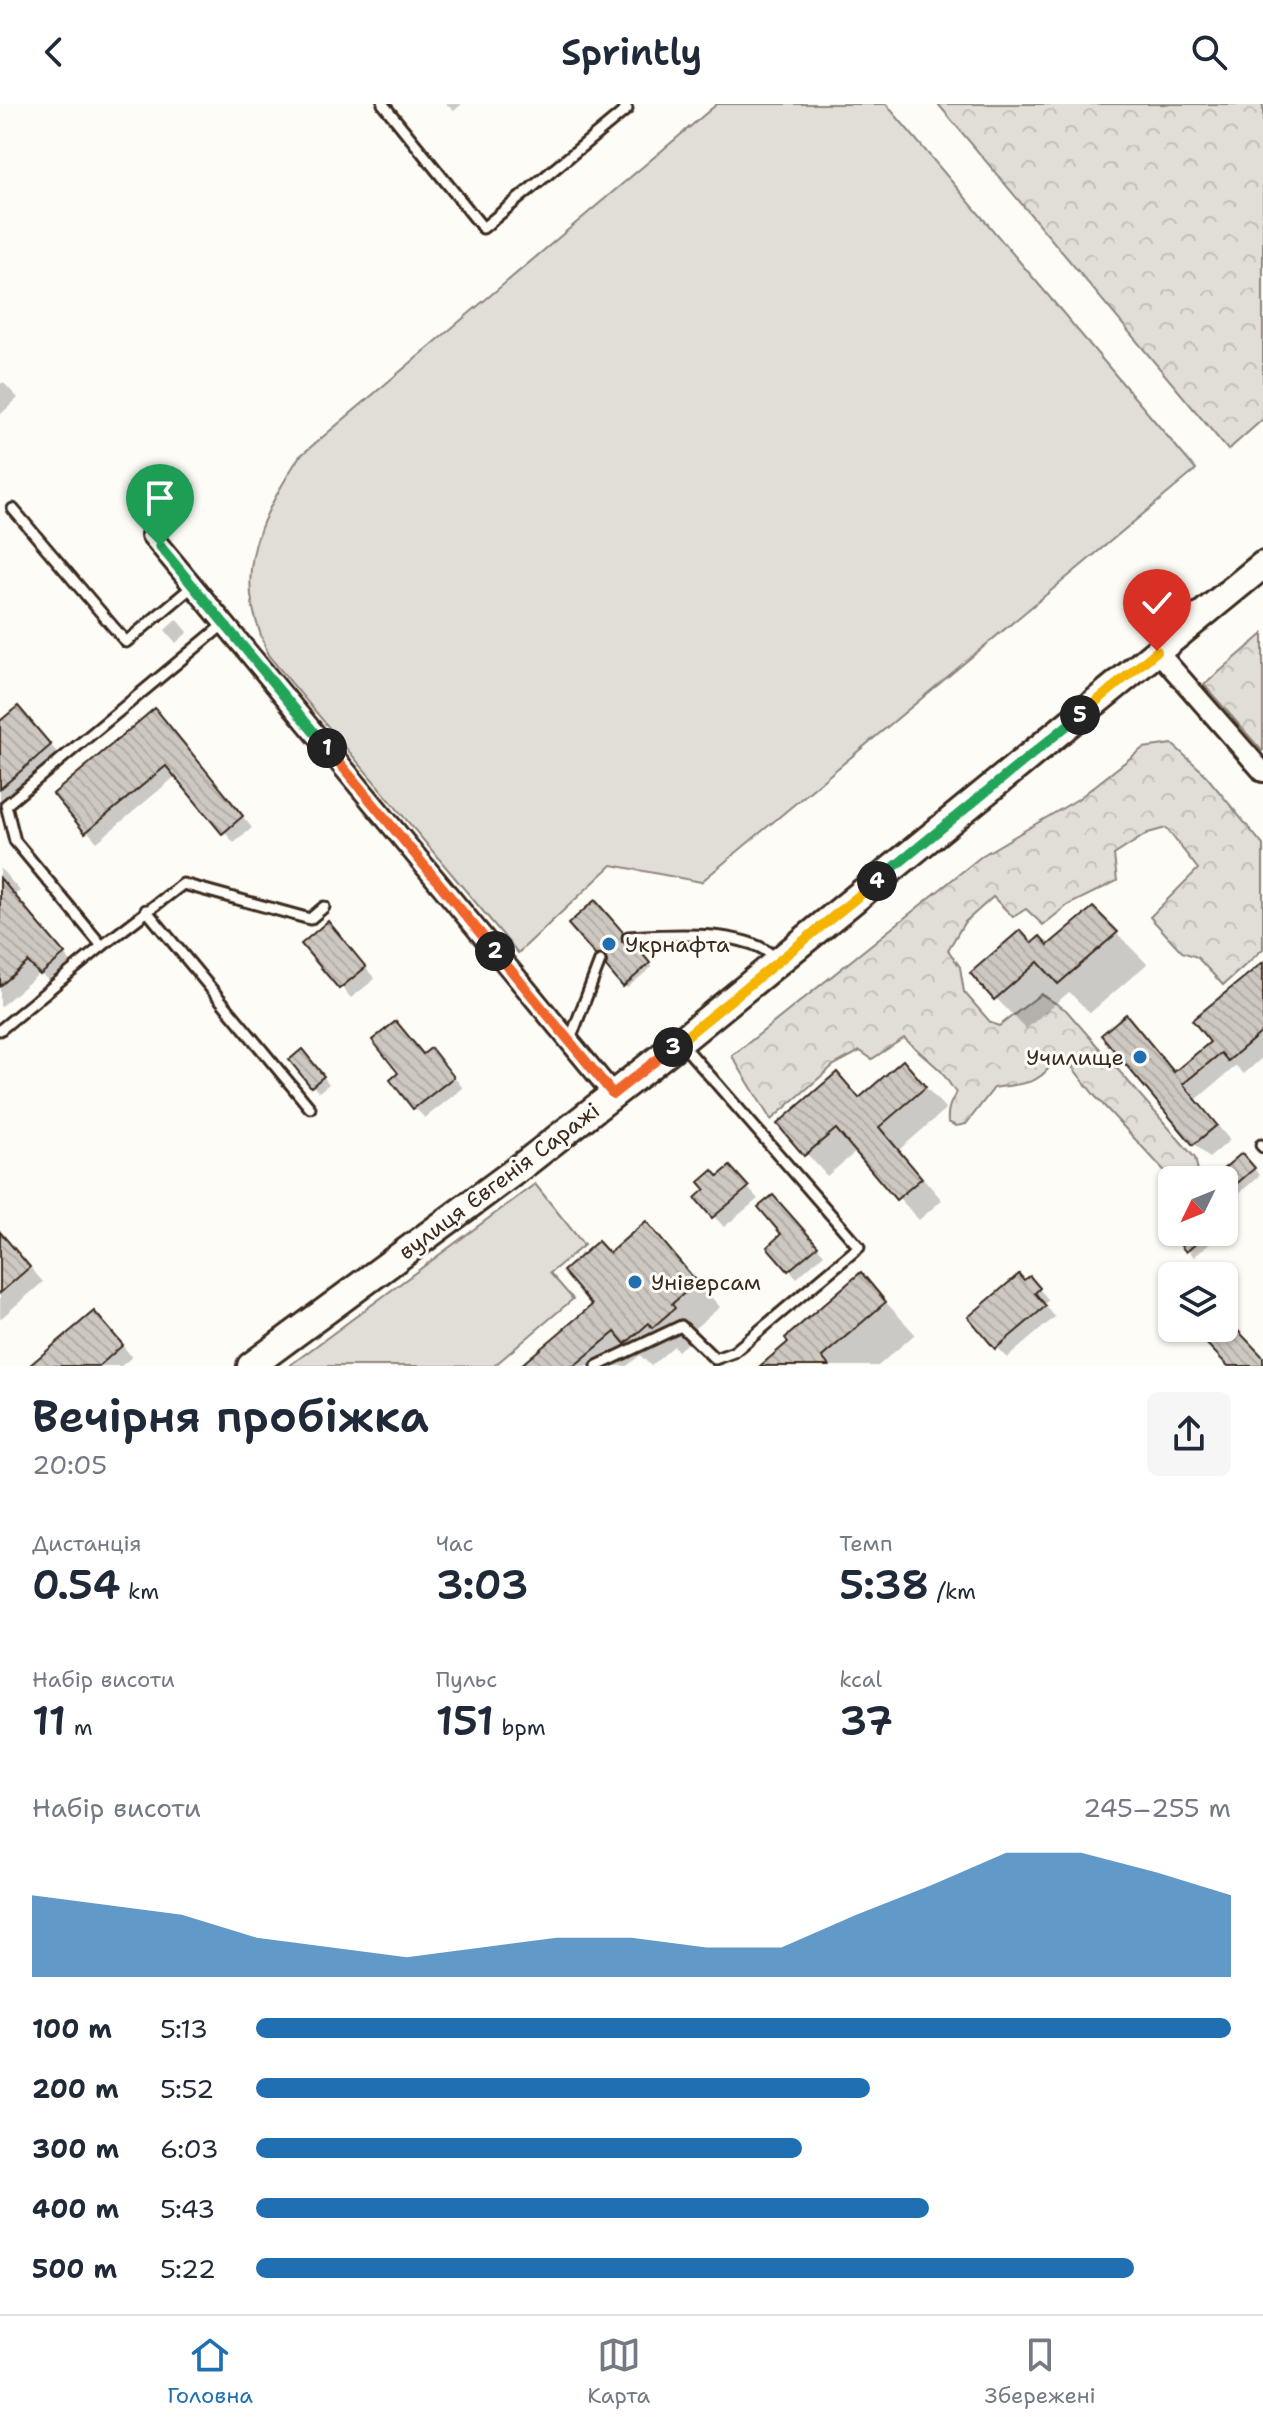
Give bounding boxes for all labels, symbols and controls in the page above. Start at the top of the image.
text: Sprintly [561,28,702,77]
icon: back [32,30,76,74]
icon: search [1187,30,1231,74]
pin [126,464,194,546]
icon: arrive [138,476,182,520]
pin [1123,569,1191,651]
icon: check [1135,581,1179,625]
pin: 5 [1060,695,1100,735]
text: 5 [1073,700,1087,729]
pin: 1 [307,728,347,768]
text: 1 [322,733,332,762]
pin: 4 [857,861,897,901]
text: 4 [869,866,885,895]
place label: Укрнафта [625,930,730,959]
pin: 2 [475,931,515,971]
marker: Укрнафта [600,935,618,953]
text: 2 [487,936,503,965]
pin: 3 [653,1027,693,1067]
text: 3 [665,1032,681,1061]
place label: Училище [1026,1043,1124,1072]
marker: Училище [1131,1048,1149,1066]
street label: вулиця Євгенія Саражі [393,1096,605,1266]
north arrow [1158,1166,1238,1246]
map controls [1158,1166,1238,1342]
button: layers [1158,1262,1238,1342]
place label: Універсам [651,1268,761,1297]
marker: Універсам [626,1273,644,1291]
text: Вечірня пробіжка [32,1387,429,1446]
button: share [1147,1392,1231,1476]
text: 20:05 [32,1447,107,1482]
text: Дистанція [32,1529,142,1558]
text: Час [436,1529,473,1558]
text: Темп [839,1529,893,1558]
text: 0.54 [32,1558,120,1612]
text: 3:03 [436,1558,528,1612]
text: 5:38 [839,1558,929,1612]
text: km [120,1577,159,1606]
text: /km [929,1577,976,1606]
text: Набір висоти [32,1665,175,1694]
text: Пульс [436,1665,497,1694]
text: kcal [839,1665,882,1694]
text: 11 [32,1694,66,1748]
text: 151 [436,1694,494,1748]
text: 37 [839,1694,893,1748]
text: m [66,1713,93,1742]
text: bpm [494,1713,546,1742]
text: Набір висоти [32,1790,201,1825]
text: 245–255 m [1083,1790,1231,1825]
text: 100 m [32,2011,112,2046]
text: 5:13 [160,2011,208,2046]
text: 200 m [32,2071,119,2106]
text: 5:52 [160,2071,214,2106]
text: 300 m [32,2131,119,2166]
text: 6:03 [160,2131,219,2166]
text: 400 m [32,2191,119,2226]
text: 5:43 [160,2191,215,2226]
text: 500 m [32,2251,117,2286]
text: 5:22 [160,2251,216,2286]
tab: Головна [167,2333,253,2410]
tab: Карта [587,2333,650,2410]
tab: Збережені [984,2333,1096,2410]

